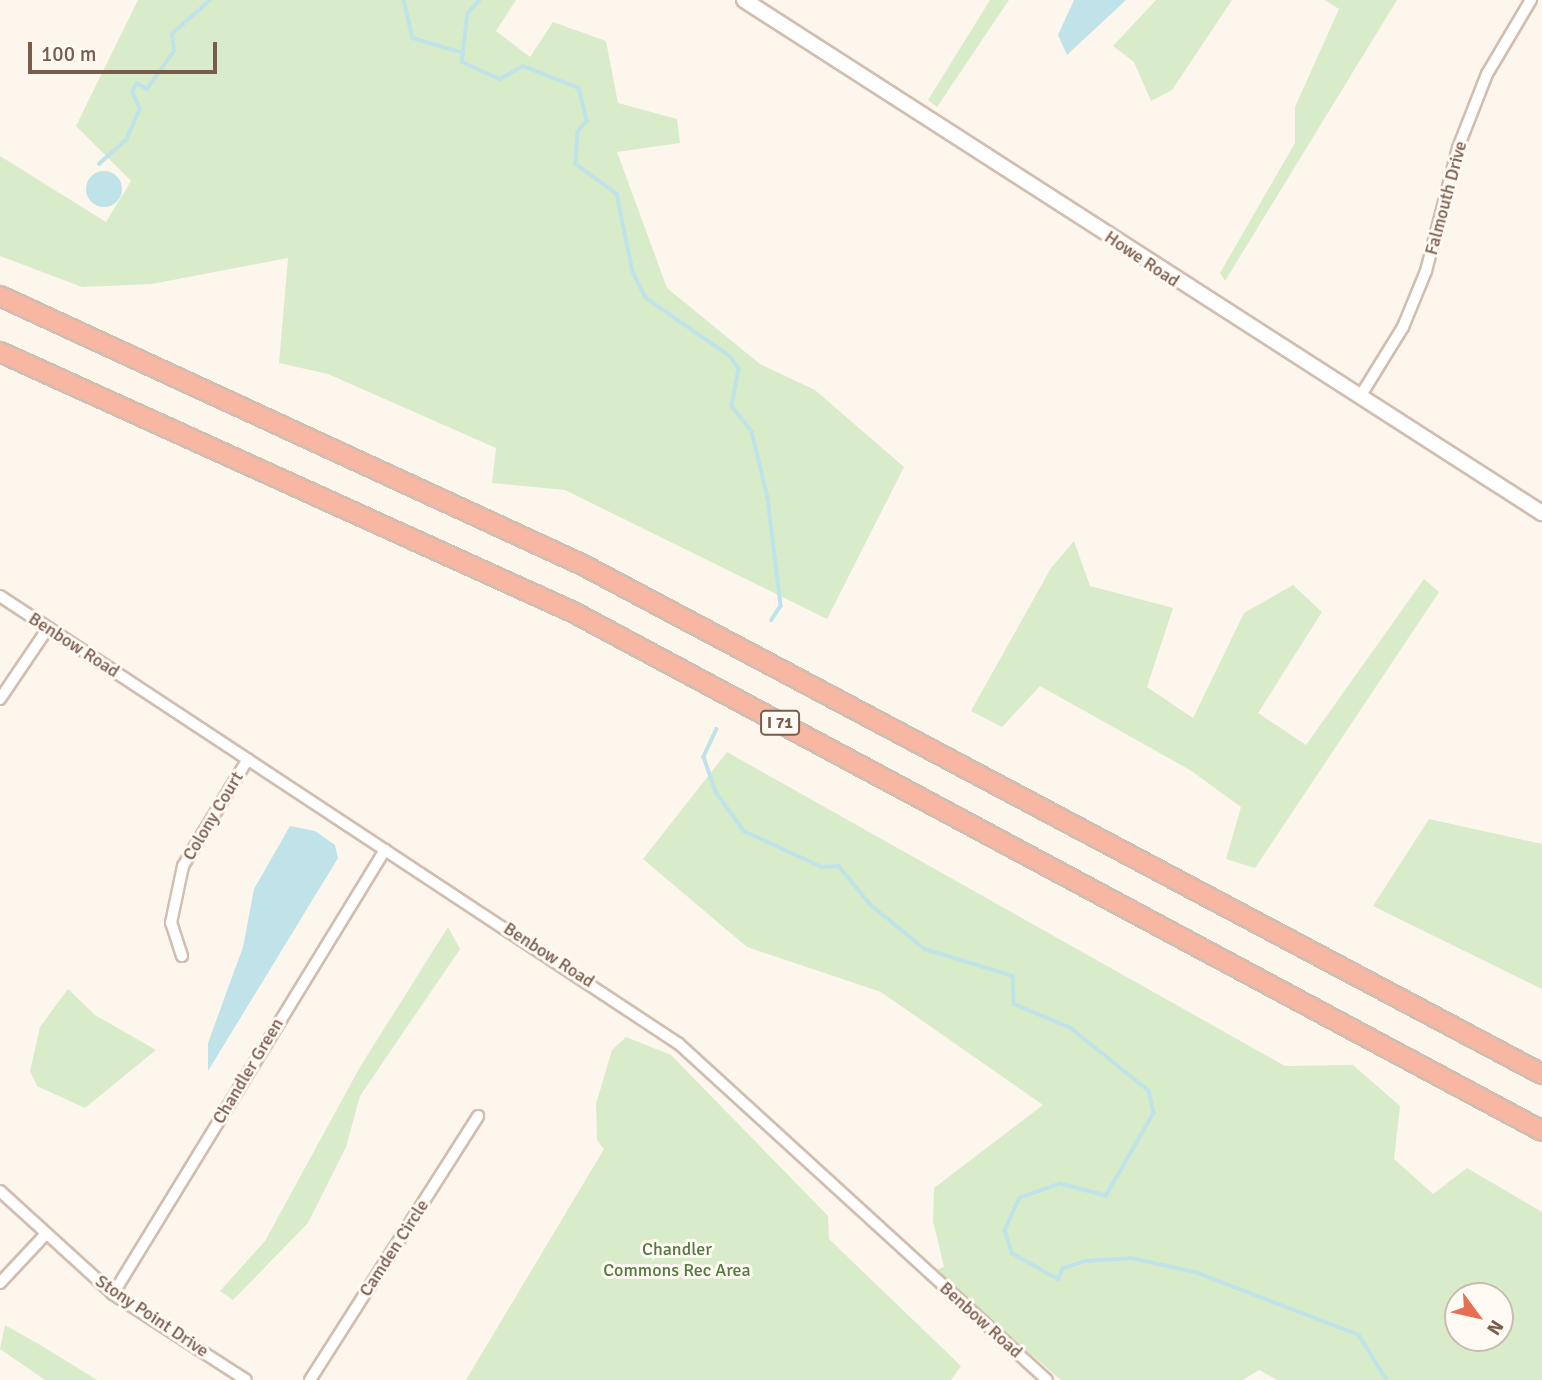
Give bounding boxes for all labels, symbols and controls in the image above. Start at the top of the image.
scale bar [32,28,220,72]
text: 100 m [41,41,96,67]
street label: Falmouth Drive [1420,139,1472,257]
street label: Howe Road [1100,226,1184,292]
street label: Benbow Road [25,608,123,682]
road number: I 71 [759,710,801,736]
street label: Colony Court [178,768,248,864]
street label: Benbow Road [500,918,598,992]
street label: Chandler Green [208,1014,288,1128]
street label: Camden Circle [355,1196,433,1300]
park label: Chandler Commons Rec Area [603,1239,751,1282]
street label: Stony Point Drive [91,1270,213,1362]
street label: Benbow Road [935,1277,1027,1363]
north arrow [1444,1282,1514,1352]
text: N [1481,1315,1509,1339]

